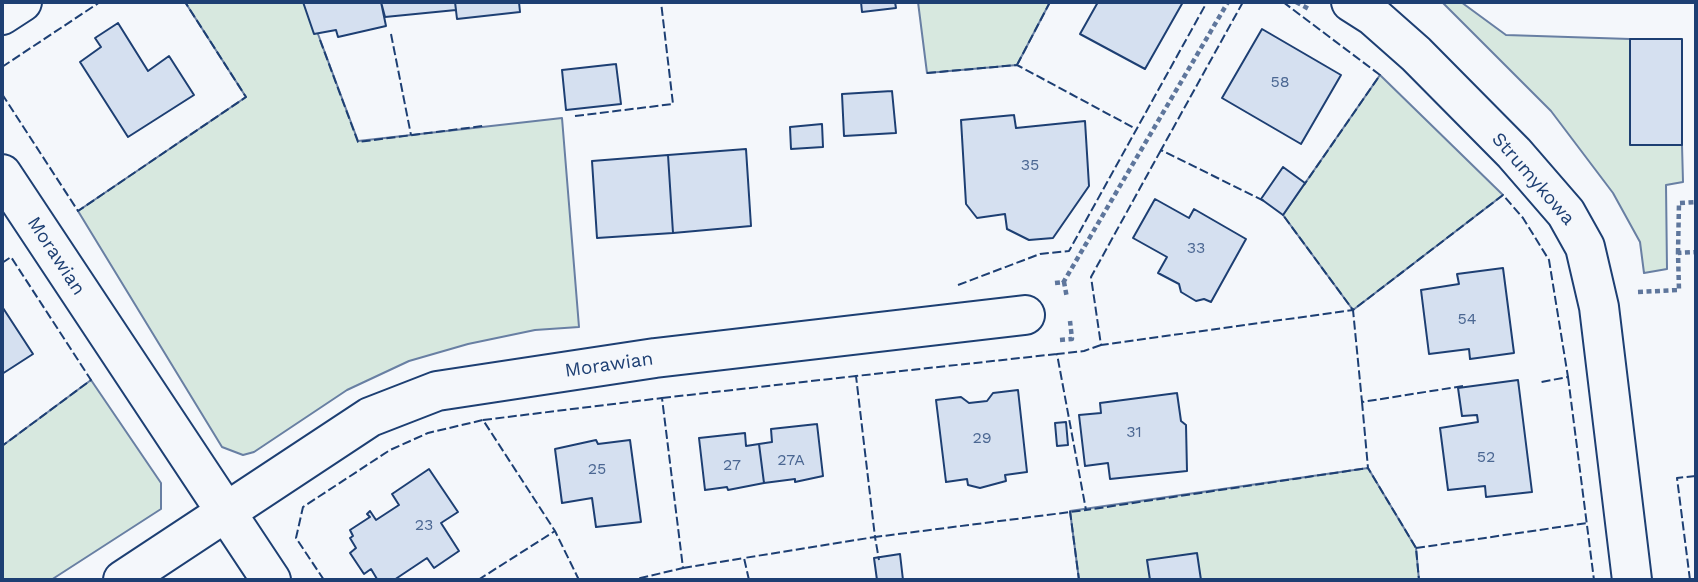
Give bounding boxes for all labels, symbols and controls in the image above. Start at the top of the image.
house number: 58 [1270,72,1290,92]
street label: Strumykowa [1487,128,1579,230]
house number: 35 [1021,155,1039,175]
street label: Morawian [22,212,90,300]
house number: 33 [1187,238,1205,258]
house number: 54 [1457,309,1477,329]
street label: Morawian [563,348,655,382]
house number: 31 [1126,422,1142,442]
house number: 29 [972,428,992,448]
house number: 52 [1477,447,1495,467]
house number: 27A [777,450,805,470]
house number: 27 [723,455,741,475]
house number: 25 [588,459,606,479]
house number: 23 [415,515,433,535]

